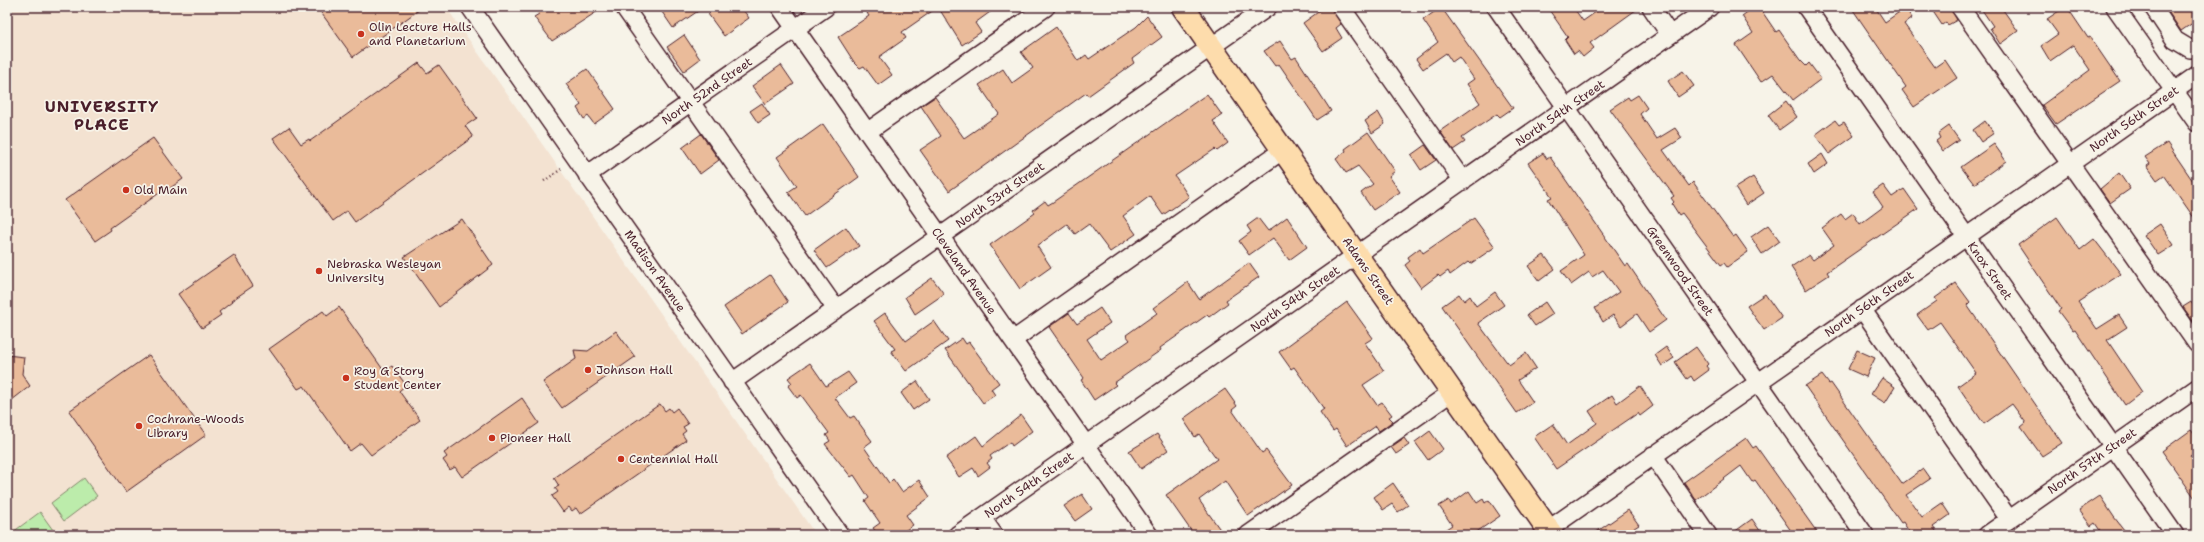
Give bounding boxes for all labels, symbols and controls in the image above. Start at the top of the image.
place label: Olin Lecture Halls and Planetarium [369,19,472,49]
marker: Olin Lecture Halls and Planetarium [356,29,366,39]
street label: North 52nd Street [659,54,755,128]
street label: North 54th Street [1512,76,1608,150]
street label: North 56th Street [2086,82,2182,156]
district label: UNIVERSITY PLACE [45,96,159,135]
street label: North 53rd Street [952,158,1048,232]
place label: Old Main [134,182,187,198]
marker: Old Main [121,185,131,195]
street label: Greenwood Street [1643,223,1717,319]
street label: Cleveland Avenue [928,224,1000,318]
street label: Madison Avenue [621,227,689,315]
street label: Adams Street [1339,234,1397,308]
street label: Knox Street [1964,239,2016,303]
place label: Nebraska Wesleyan University [327,256,441,286]
street label: North 54th Street [1247,262,1343,336]
marker: Nebraska Wesleyan University [314,266,324,276]
street label: North 56th Street [1821,267,1917,341]
place label: Johnson Hall [596,362,673,378]
place label: Roy G Story Student Center [354,363,442,393]
marker: Johnson Hall [583,365,593,375]
marker: Roy G Story Student Center [341,373,351,383]
place label: Cochrane-Woods Library [147,411,244,441]
marker: Cochrane-Woods Library [134,421,144,431]
street label: North 57th Street [2044,424,2140,498]
place label: Pioneer Hall [500,430,571,446]
marker: Pioneer Hall [487,433,497,443]
street label: North 54th Street [981,448,1077,522]
place label: Centennial Hall [629,451,718,467]
marker: Centennial Hall [616,454,626,464]

